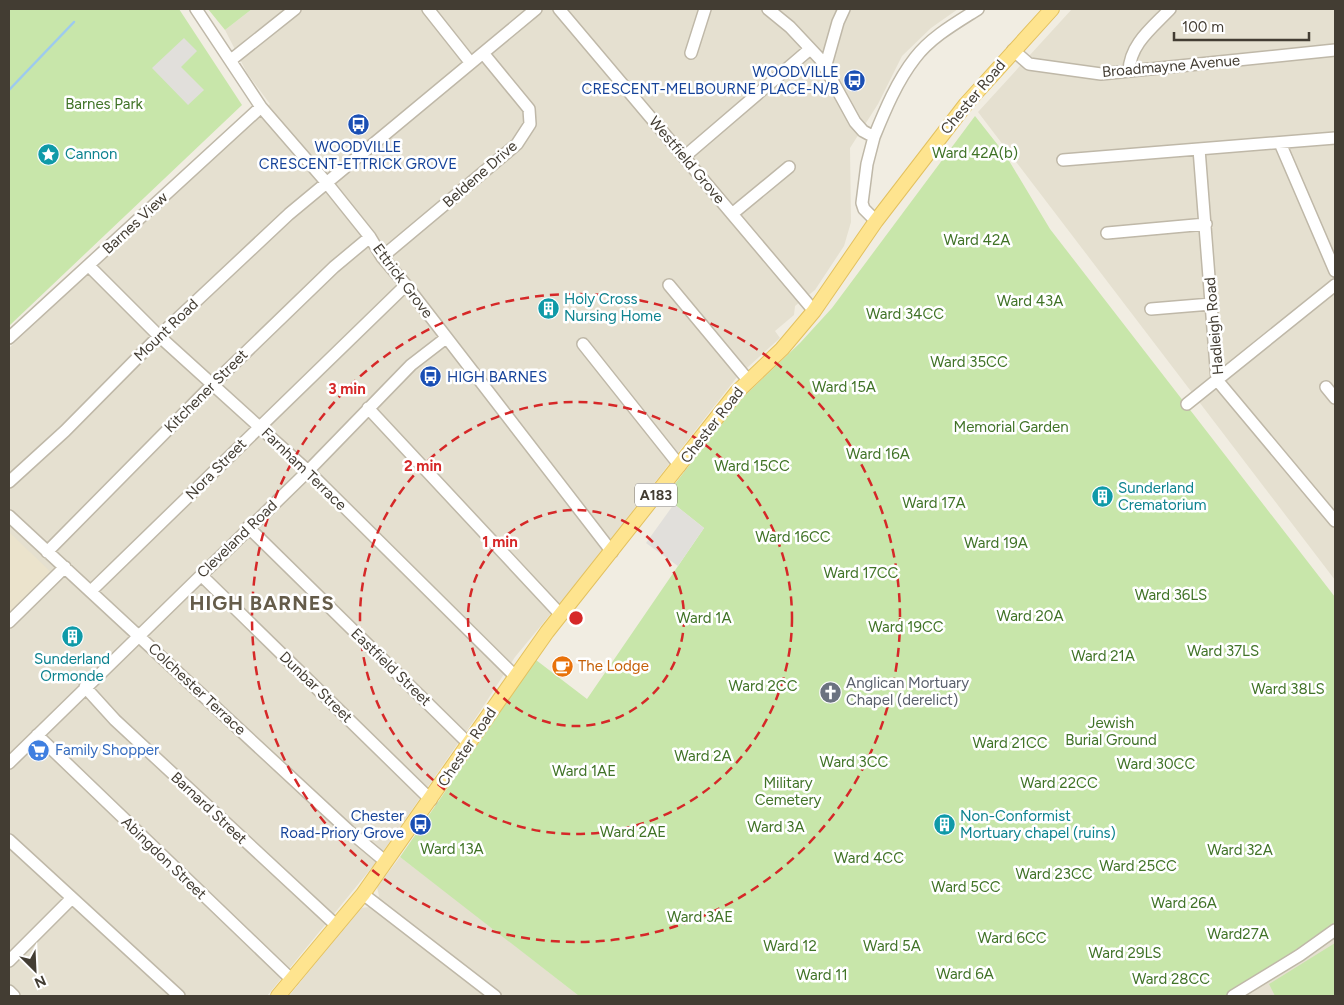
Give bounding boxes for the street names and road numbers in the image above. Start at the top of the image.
street label: Broadmayne Avenue [1101,51,1241,81]
street label: Chester Road [937,56,1009,138]
street label: Westfield Grove [645,113,729,207]
street label: Beldene Drive [439,137,521,211]
street label: Barnes View [99,188,172,258]
street label: Ettrick Grove [369,240,437,322]
street label: Hadleigh Road [1201,276,1227,376]
street label: Mount Road [130,295,202,365]
street label: Kitchener Street [161,345,252,436]
street label: Chester Road [677,383,747,467]
street label: Farnham Terrace [258,424,350,514]
street label: Nora Street [182,435,250,503]
road number: A183 [635,484,677,506]
street label: Cleveland Road [193,496,281,582]
street label: Eastfield Street [347,624,435,710]
street label: Colchester Terrace [145,639,249,739]
street label: Dunbar Street [276,648,356,726]
street label: Chester Road [434,704,500,790]
street label: Barnard Street [167,768,251,848]
street label: Abingdon Street [118,813,210,903]

